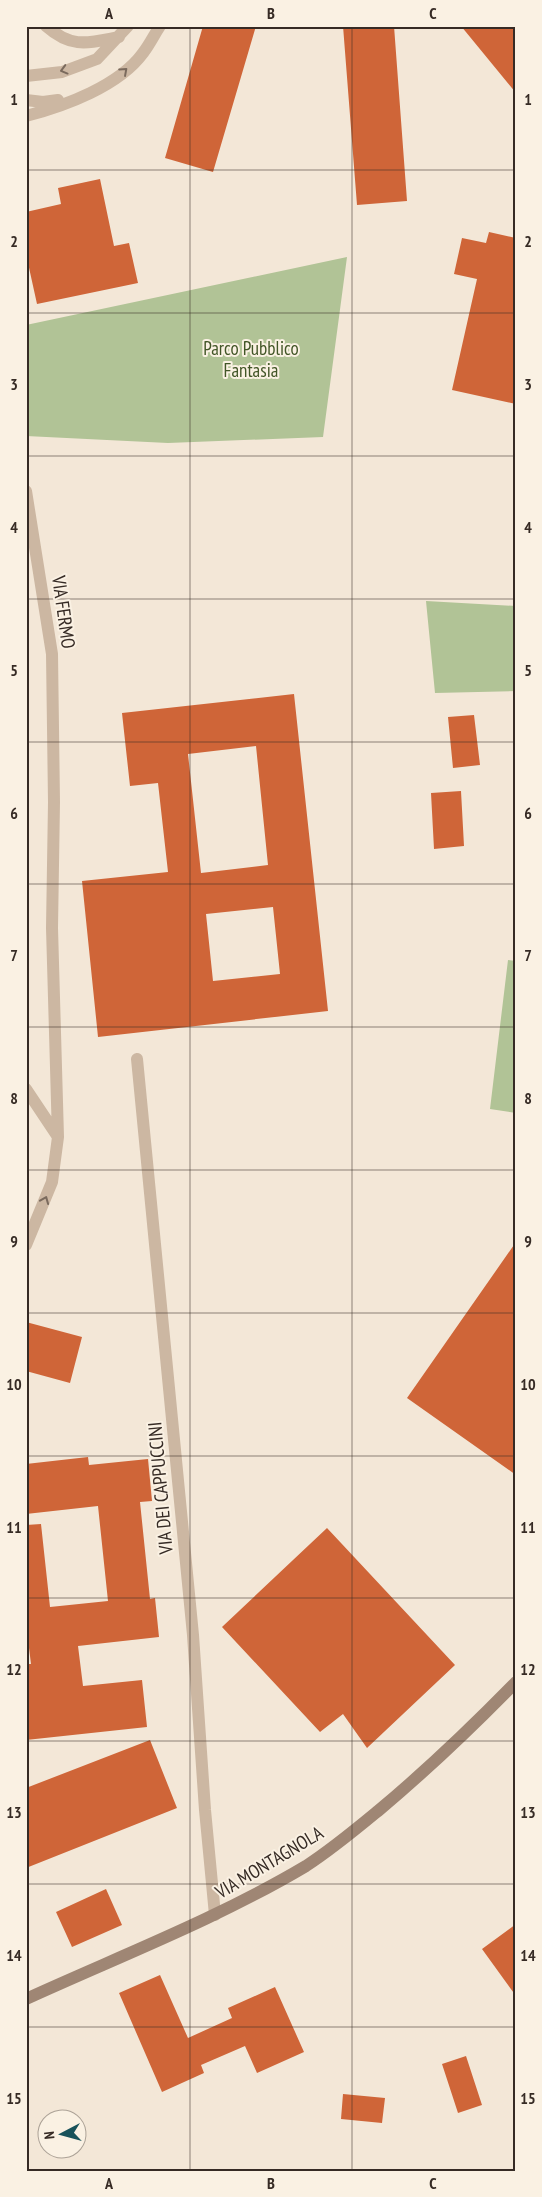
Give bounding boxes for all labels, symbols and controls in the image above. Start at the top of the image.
text: A [104,3,114,23]
text: B [267,3,275,23]
text: C [429,3,437,23]
one-way arrow [59,64,68,75]
one-way arrow [119,67,128,76]
text: 1 [10,89,18,109]
text: 1 [524,89,532,109]
text: 2 [10,231,18,251]
text: 2 [524,231,532,251]
park label: Parco Pubblico Fantasia [203,336,299,382]
text: 3 [10,374,18,394]
text: 3 [524,374,532,394]
text: 4 [10,517,18,537]
text: 4 [524,517,532,537]
street label: VIA FERMO [47,573,81,650]
text: 5 [10,660,18,680]
text: 5 [524,660,532,680]
text: 6 [10,803,18,823]
text: 6 [524,803,532,823]
text: 7 [10,945,18,965]
text: 7 [524,945,532,965]
text: 8 [10,1088,18,1108]
text: 8 [524,1088,532,1108]
one-way arrow [38,1196,49,1205]
text: 9 [10,1231,18,1251]
text: 9 [524,1231,532,1251]
text: 10 [6,1374,22,1394]
text: 10 [520,1374,536,1394]
street label: VIA DEI CAPPUCCINI [142,1421,178,1556]
text: 11 [6,1517,22,1537]
text: 11 [520,1517,536,1537]
text: 12 [6,1659,22,1679]
text: 12 [520,1659,536,1679]
text: 13 [6,1802,22,1822]
text: 13 [520,1802,536,1822]
street label: VIA MONTAGNOLA [210,1820,327,1904]
text: 14 [6,1945,22,1965]
text: 14 [520,1945,536,1965]
text: 15 [6,2088,22,2108]
text: 15 [520,2088,536,2108]
north arrow [38,2110,88,2160]
text: N [40,2131,58,2140]
text: A [104,2173,114,2193]
text: B [267,2173,275,2193]
text: C [429,2173,437,2193]

